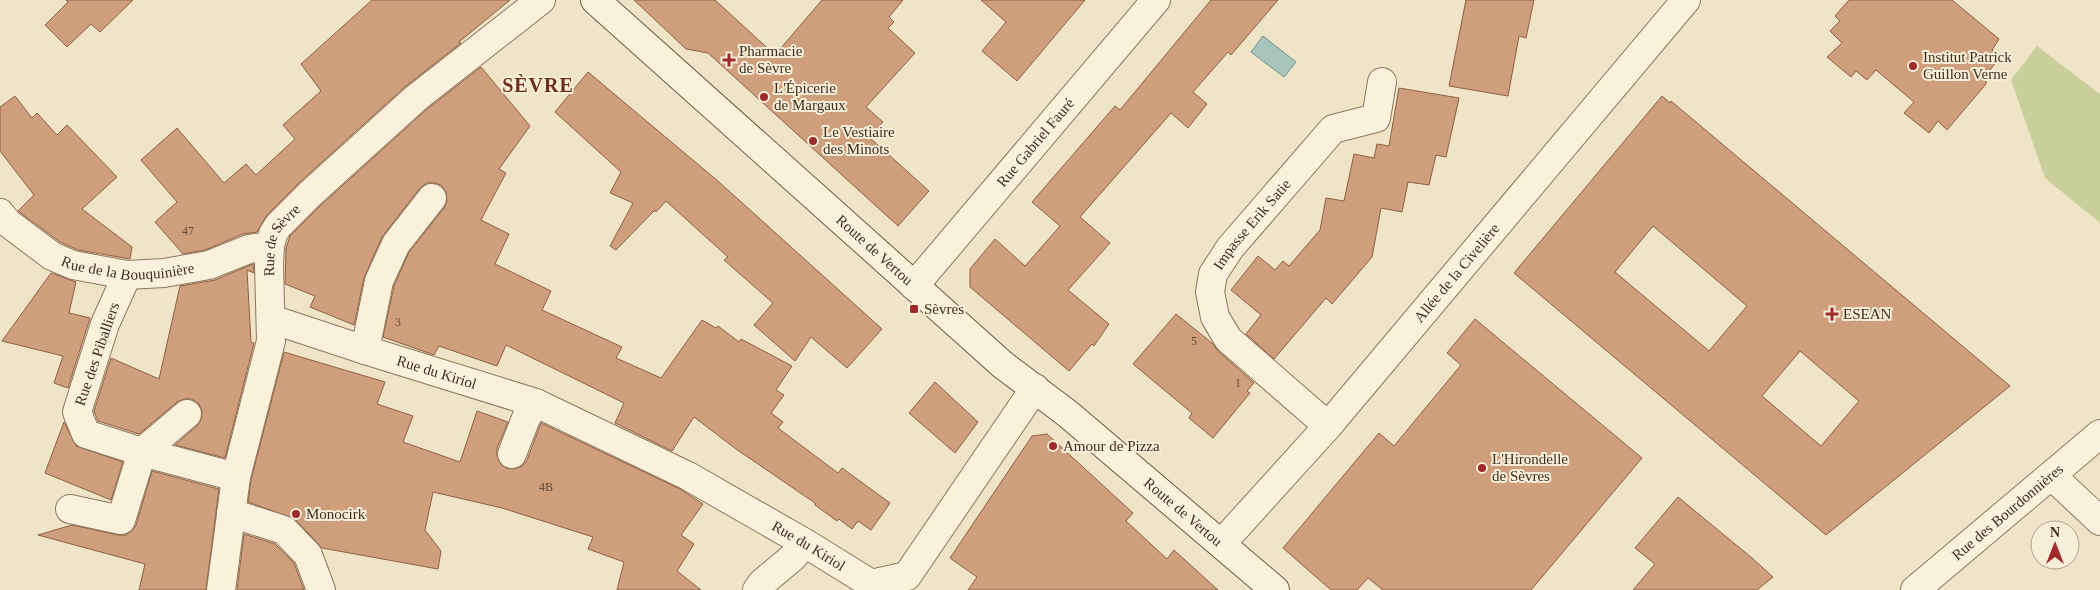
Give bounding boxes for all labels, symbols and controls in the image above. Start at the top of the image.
place label: Pharmacie de Sèvre [739,43,803,76]
place label: Institut Patrick Guillon Verne [1923,49,2012,82]
marker: Pharmacie de Sèvre [723,54,735,66]
marker: Institut Patrick Guillon Verne [1907,60,1919,72]
district label: SÈVRE [502,74,574,96]
place label: L'Épicerie de Margaux [774,80,846,113]
marker: L'Épicerie de Margaux [758,91,770,103]
street label: Rue Gabriel Fauré [994,95,1078,190]
place label: Le Vestiaire des Minots [823,124,895,157]
marker: Le Vestiaire des Minots [807,135,819,147]
street label: Impasse Erik Satie [1210,176,1294,273]
street label: Rue de Sèvre [261,200,304,277]
street label: Route de Vertou [833,212,916,289]
street label: Allée de la Civelière [1411,220,1503,325]
house number: 47 [182,224,194,238]
street label: Rue de la Bouquinière [59,253,196,284]
street label: Rue des Piballiers [72,300,122,408]
place label: Sèvres [924,301,964,317]
marker: Sèvres [908,303,920,315]
place label: ESEAN [1843,306,1892,322]
marker: ESEAN [1825,307,1839,321]
house number: 3 [395,315,401,329]
house number: 5 [1191,334,1197,348]
street label: Rue du Kiriol [395,352,478,392]
house number: 1 [1235,376,1241,390]
place label: Amour de Pizza [1063,438,1160,454]
marker: Amour de Pizza [1047,440,1059,452]
place label: L'Hirondelle de Sèvres [1492,451,1568,484]
street label: Rue des Bourdonnières [1949,461,2066,563]
marker: L'Hirondelle de Sèvres [1476,462,1488,474]
street label: Route de Vertou [1141,474,1226,550]
house number: 4B [539,480,553,494]
place label: Monocirk [306,506,366,522]
marker: Monocirk [290,508,302,520]
street label: Rue du Kiriol [769,518,848,574]
north arrow [2030,520,2080,570]
text: N [2050,525,2060,540]

